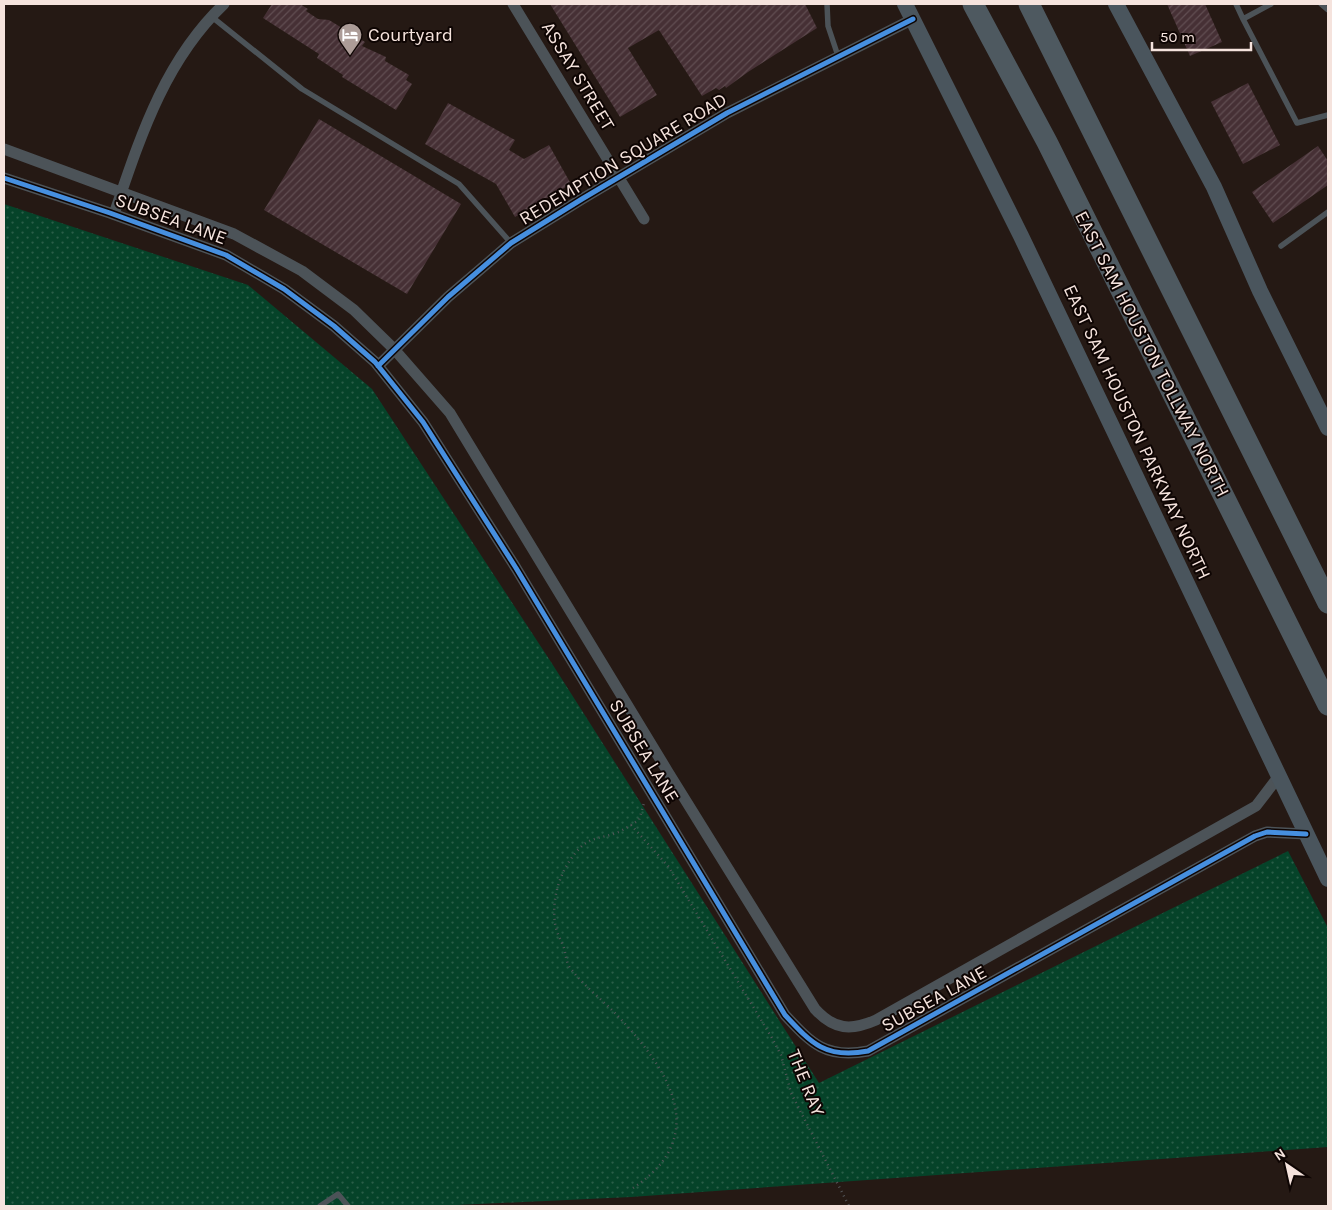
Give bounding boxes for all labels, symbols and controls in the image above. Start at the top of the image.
street label: ASSAY STREET [537,18,619,135]
scale bar [1152,20,1251,52]
hotel icon: Courtyard [337,22,363,56]
place label: Courtyard [368,24,453,46]
text: 50 m [1160,28,1195,46]
street label: REDEMPTION SQUARE ROAD [515,88,731,230]
street label: SUBSEA LANE [112,189,230,249]
street label: EAST SAM HOUSTON TOLLWAY NORTH [1070,207,1234,501]
street label: EAST SAM HOUSTON PARKWAY NORTH [1059,281,1215,583]
street label: SUBSEA LANE [605,695,683,807]
street label: SUBSEA LANE [878,961,990,1037]
street label: THE RAY [783,1046,830,1120]
north arrow [1262,1140,1312,1190]
text: N [1271,1145,1289,1164]

